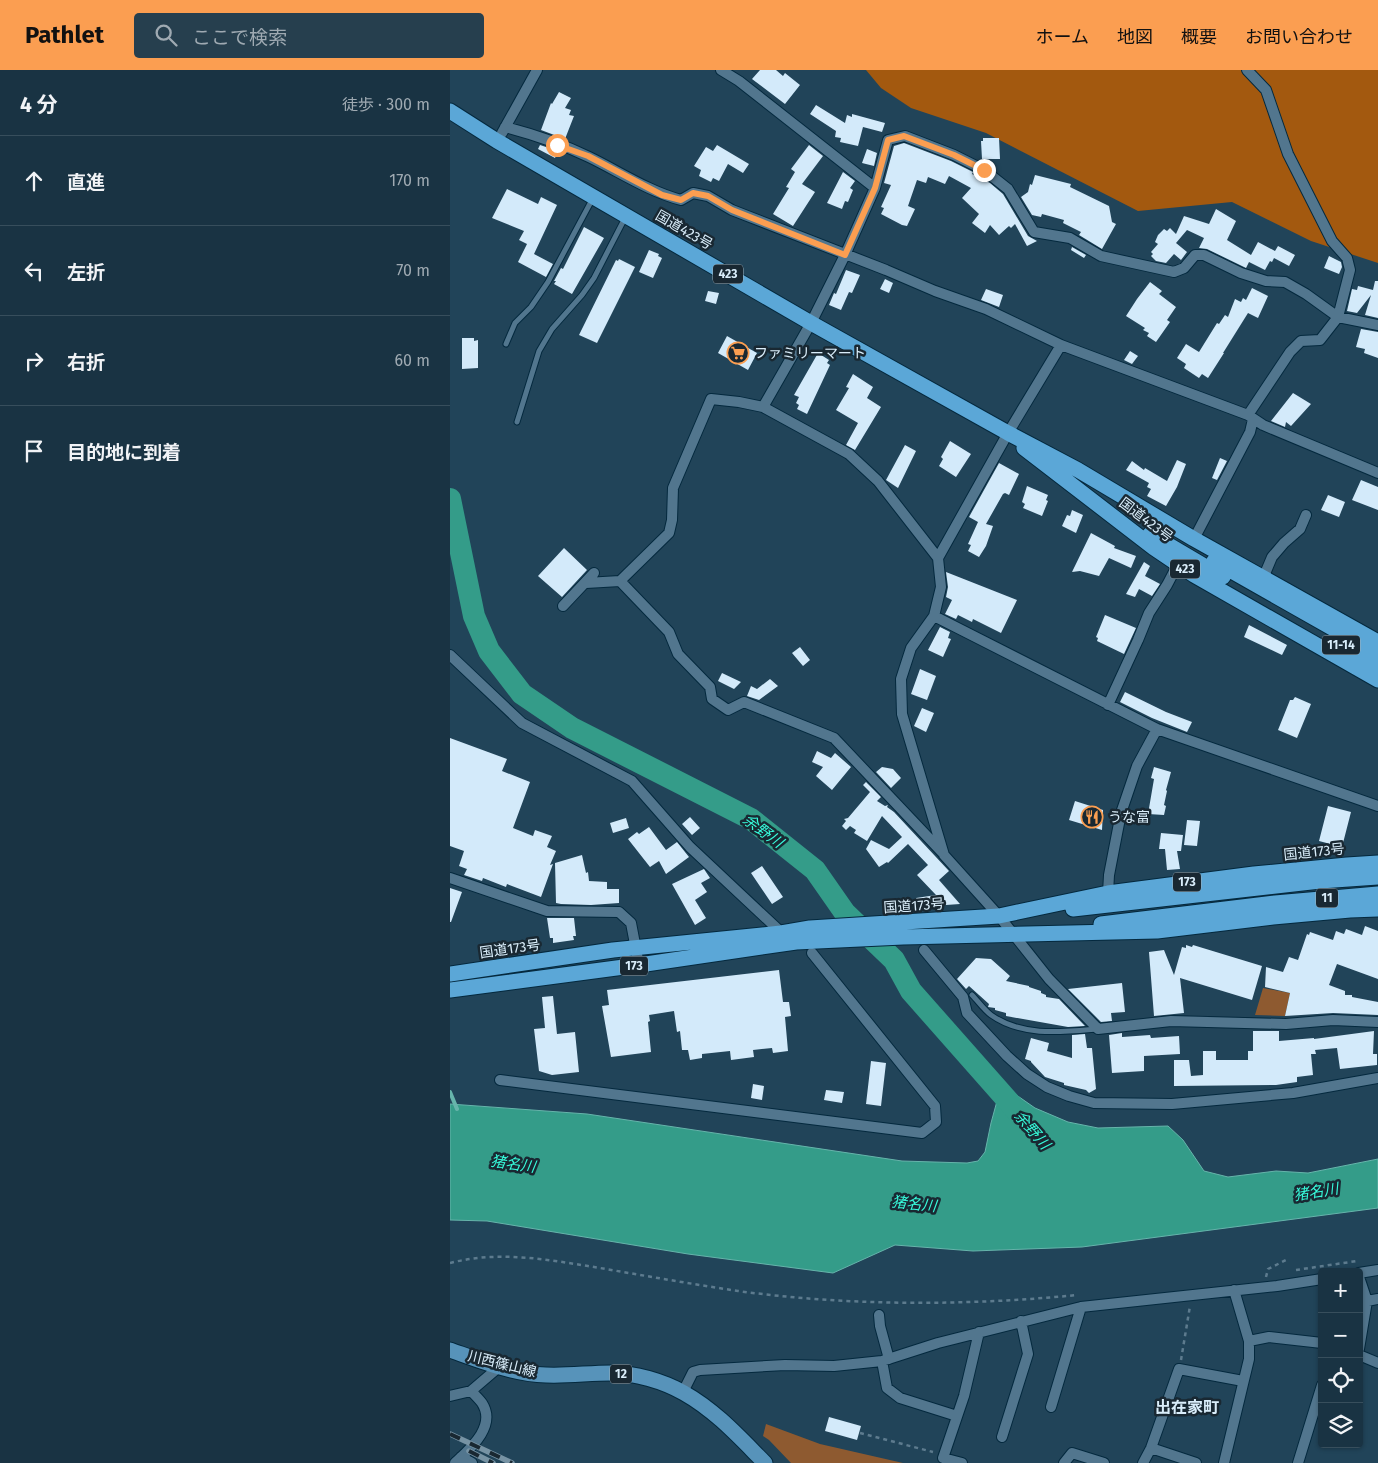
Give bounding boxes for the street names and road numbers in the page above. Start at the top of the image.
street label: 国道423号 [652,207,716,253]
road number: 423 [713,264,743,283]
street label: 国道423号 [1116,494,1176,546]
road number: 423 [1170,559,1200,578]
road number: 11-14 [1322,636,1360,654]
street label: 国道173号 [1283,840,1345,864]
road number: 173 [1173,872,1201,892]
road number: 11 [1316,888,1338,908]
street label: 国道173号 [883,895,945,917]
street label: 国道173号 [479,936,541,962]
road number: 173 [620,956,648,976]
street label: 川西篠山線 [466,1347,538,1381]
road number: 12 [610,1365,632,1384]

